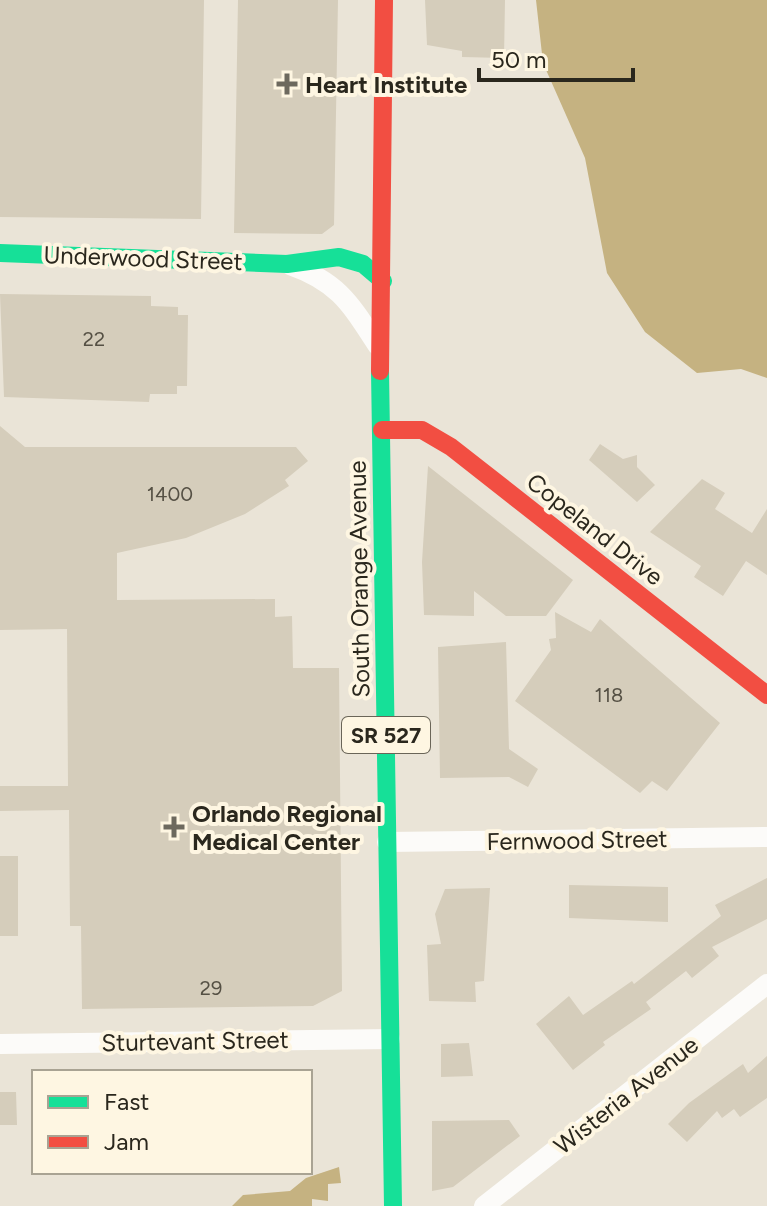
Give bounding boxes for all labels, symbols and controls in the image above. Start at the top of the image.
scale bar [479,32,633,82]
text: 50 m [491,45,547,74]
place label: Heart Institute [305,70,467,99]
marker: Heart Institute [276,73,298,95]
street label: Underwood Street [43,240,243,276]
house number: 22 [83,327,105,351]
street label: South Orange Avenue [342,460,376,698]
street label: Copeland Drive [521,467,669,591]
house number: 1400 [147,482,193,506]
house number: 118 [595,683,623,707]
road number: SR 527 [342,717,430,753]
place label: Orlando Regional Medical Center [192,799,382,856]
marker: Orlando Regional Medical Center [163,816,185,838]
street label: Fernwood Street [486,824,668,856]
house number: 29 [200,976,222,1000]
street label: Sturtevant Street [101,1025,289,1057]
street label: Wisteria Avenue [548,1030,704,1160]
legend [32,1070,312,1174]
text: Fast [104,1087,149,1116]
text: Jam [104,1127,149,1156]

